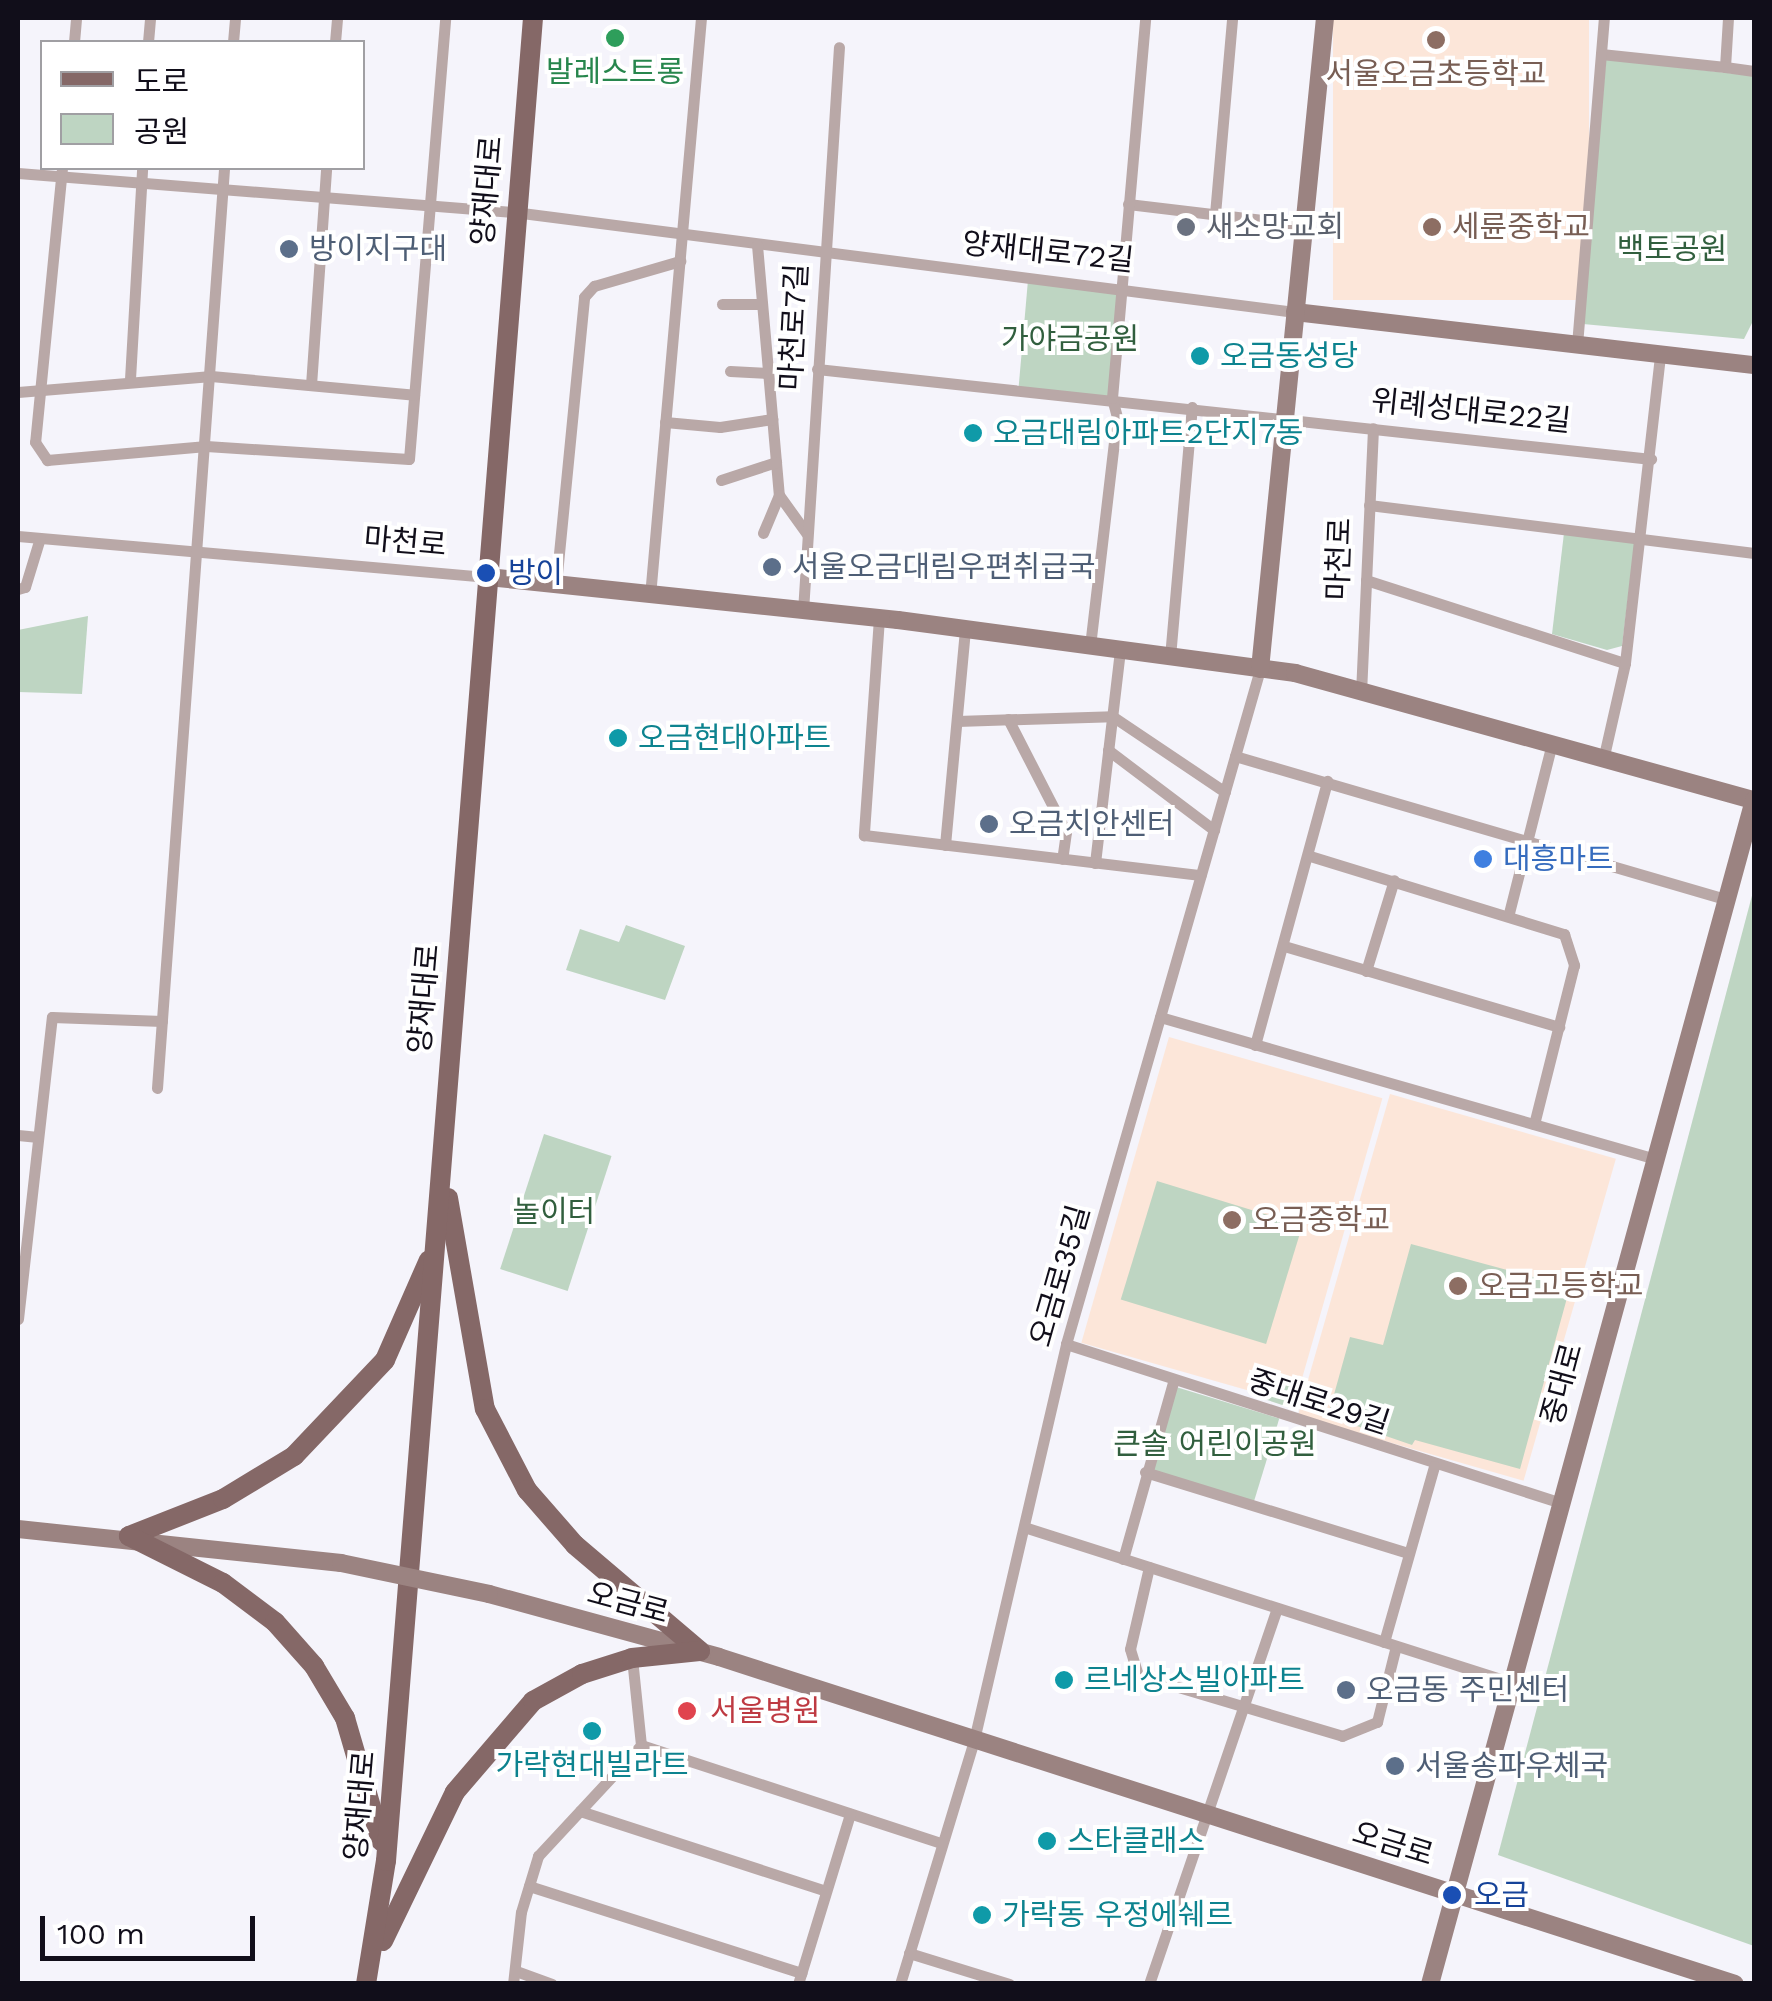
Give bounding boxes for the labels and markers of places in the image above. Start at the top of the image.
marker: 발레스트롱 [604,27,626,49]
marker: 서울오금초등학교 [1425,29,1447,51]
place label: 발레스트롱 [546,54,684,90]
place label: 서울오금초등학교 [1326,56,1546,92]
place label: 새소망교회 [1206,209,1344,245]
place label: 세륜중학교 [1452,209,1590,245]
marker: 새소망교회 [1175,216,1197,238]
marker: 세륜중학교 [1421,216,1443,238]
place label: 방이지구대 [309,231,447,267]
marker: 방이지구대 [278,238,300,260]
place label: 오금동성당 [1220,338,1358,374]
marker: 오금동성당 [1189,345,1211,367]
place label: 오금대림아파트2단지7동 [993,415,1303,451]
marker: 오금대림아파트2단지7동 [962,422,984,444]
place label: 서울오금대림우편취급국 [792,549,1096,585]
place label: 방이 [508,555,563,591]
marker: 서울오금대림우편취급국 [761,556,783,578]
marker: 방이 [473,560,499,586]
place label: 오금현대아파트 [638,720,831,756]
marker: 오금현대아파트 [607,727,629,749]
place label: 오금치안센터 [1009,806,1175,842]
marker: 오금치안센터 [978,813,1000,835]
place label: 대흥마트 [1503,841,1613,877]
marker: 대흥마트 [1472,848,1494,870]
place label: 오금중학교 [1252,1202,1390,1238]
marker: 오금중학교 [1221,1209,1243,1231]
place label: 오금고등학교 [1478,1268,1644,1304]
marker: 오금고등학교 [1447,1275,1469,1297]
place label: 르네상스빌아파트 [1084,1662,1305,1698]
marker: 르네상스빌아파트 [1053,1669,1075,1691]
place label: 오금동 주민센터 [1366,1672,1569,1708]
marker: 오금동 주민센터 [1335,1679,1357,1701]
place label: 서울병원 [710,1693,820,1729]
marker: 서울병원 [674,1698,700,1724]
marker: 가락현대빌라트 [581,1720,603,1742]
place label: 가락현대빌라트 [495,1747,689,1783]
place label: 서울송파우체국 [1415,1748,1608,1784]
marker: 서울송파우체국 [1384,1755,1406,1777]
place label: 스타클래스 [1067,1823,1205,1859]
marker: 스타클래스 [1036,1830,1058,1852]
place label: 오금 [1474,1877,1529,1913]
marker: 오금 [1439,1882,1465,1908]
place label: 가락동 우정에쉐르 [1002,1897,1233,1933]
marker: 가락동 우정에쉐르 [971,1904,993,1926]

